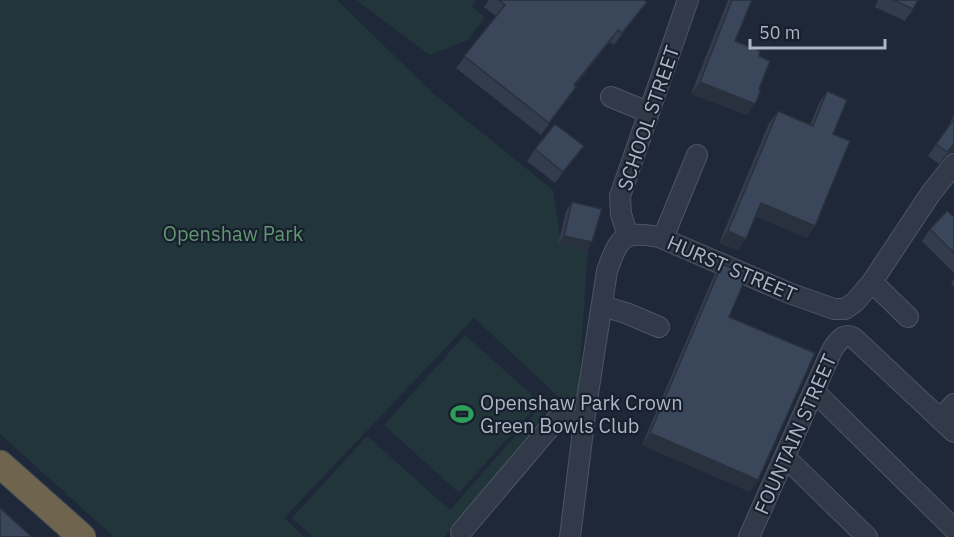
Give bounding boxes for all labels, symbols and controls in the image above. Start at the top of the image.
scale bar [750,12,885,50]
text: 50 m [759,21,801,44]
street label: SCHOOL STREET [611,42,685,194]
park label: Openshaw Park [163,220,304,247]
street label: HURST STREET [663,229,801,307]
street label: FOUNTAIN STREET [748,350,842,518]
place label: Openshaw Park Crown Green Bowls Club [480,389,683,439]
sports icon: Openshaw Park Crown Green Bowls Club [449,401,475,427]

